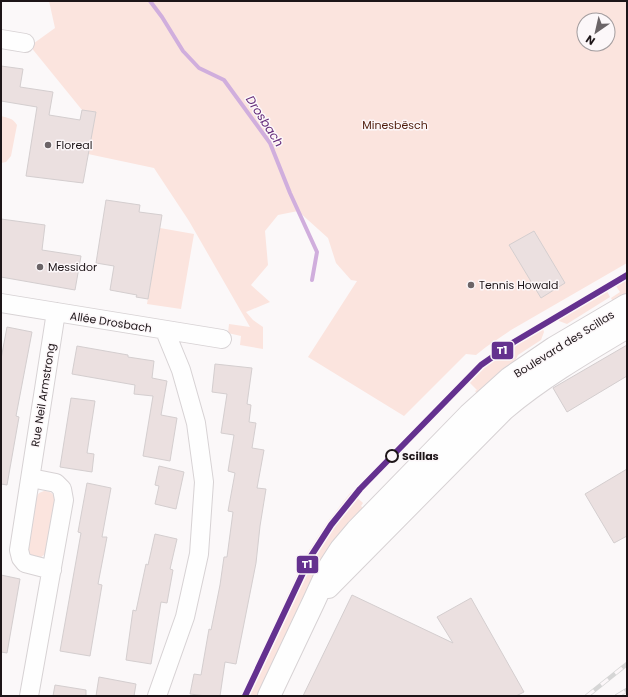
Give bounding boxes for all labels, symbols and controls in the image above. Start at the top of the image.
north arrow [576,12,616,52]
text: N [583,31,598,49]
water label: Drosbach [242,92,288,150]
park label: Minesbësch [362,117,428,133]
place label: Floreal [56,137,92,153]
marker: Floreal [43,140,53,150]
place label: Messidor [48,259,97,275]
marker: Messidor [35,262,45,272]
place label: Tennis Howald [479,277,559,293]
marker: Tennis Howald [466,280,476,290]
street label: Boulevard des Scillas [511,306,618,381]
street label: Allée Drosbach [69,308,153,336]
line badge: T1 [491,341,514,360]
street label: Rue Neil Armstrong [27,342,59,448]
text: T1 [497,342,507,358]
place label: Scillas [402,448,439,464]
marker: Scillas [385,449,399,463]
line badge: T1 [296,555,319,574]
text: T1 [302,556,312,572]

